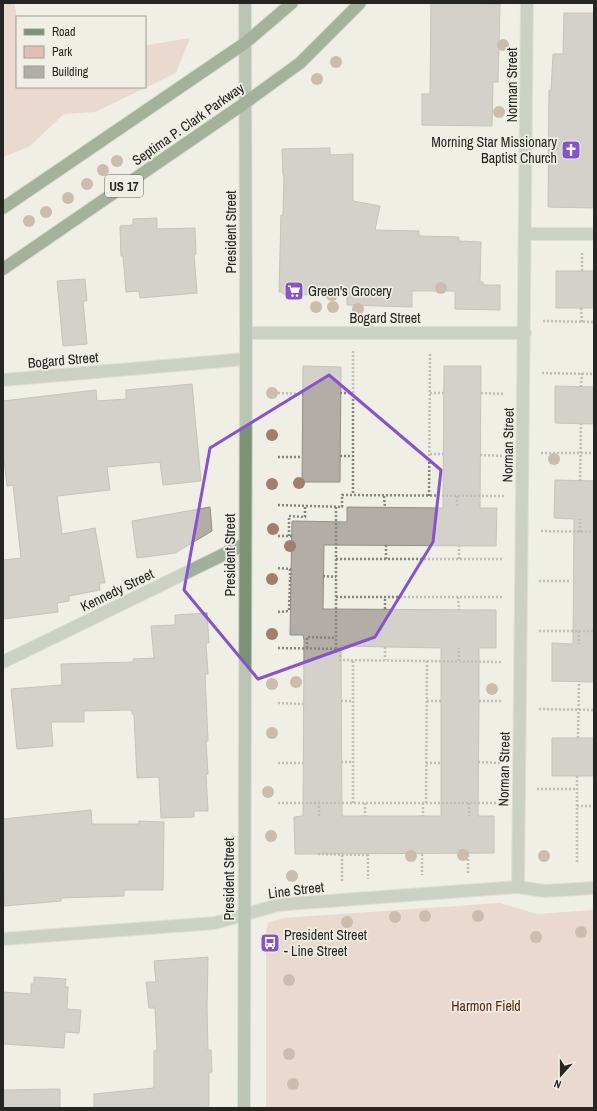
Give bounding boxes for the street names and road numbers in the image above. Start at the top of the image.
street label: Norman Street [503,48,521,122]
street label: Septima P. Clark Parkway [129,78,248,169]
road number: US 17 [105,175,143,197]
street label: President Street [222,191,240,273]
street label: Bogard Street [350,309,420,327]
street label: Bogard Street [27,348,99,372]
street label: Norman Street [498,408,518,482]
street label: President Street [221,514,239,596]
street label: Kennedy Street [77,565,157,615]
street label: Norman Street [494,732,514,806]
street label: President Street [220,838,238,920]
street label: Line Street [267,878,325,902]

